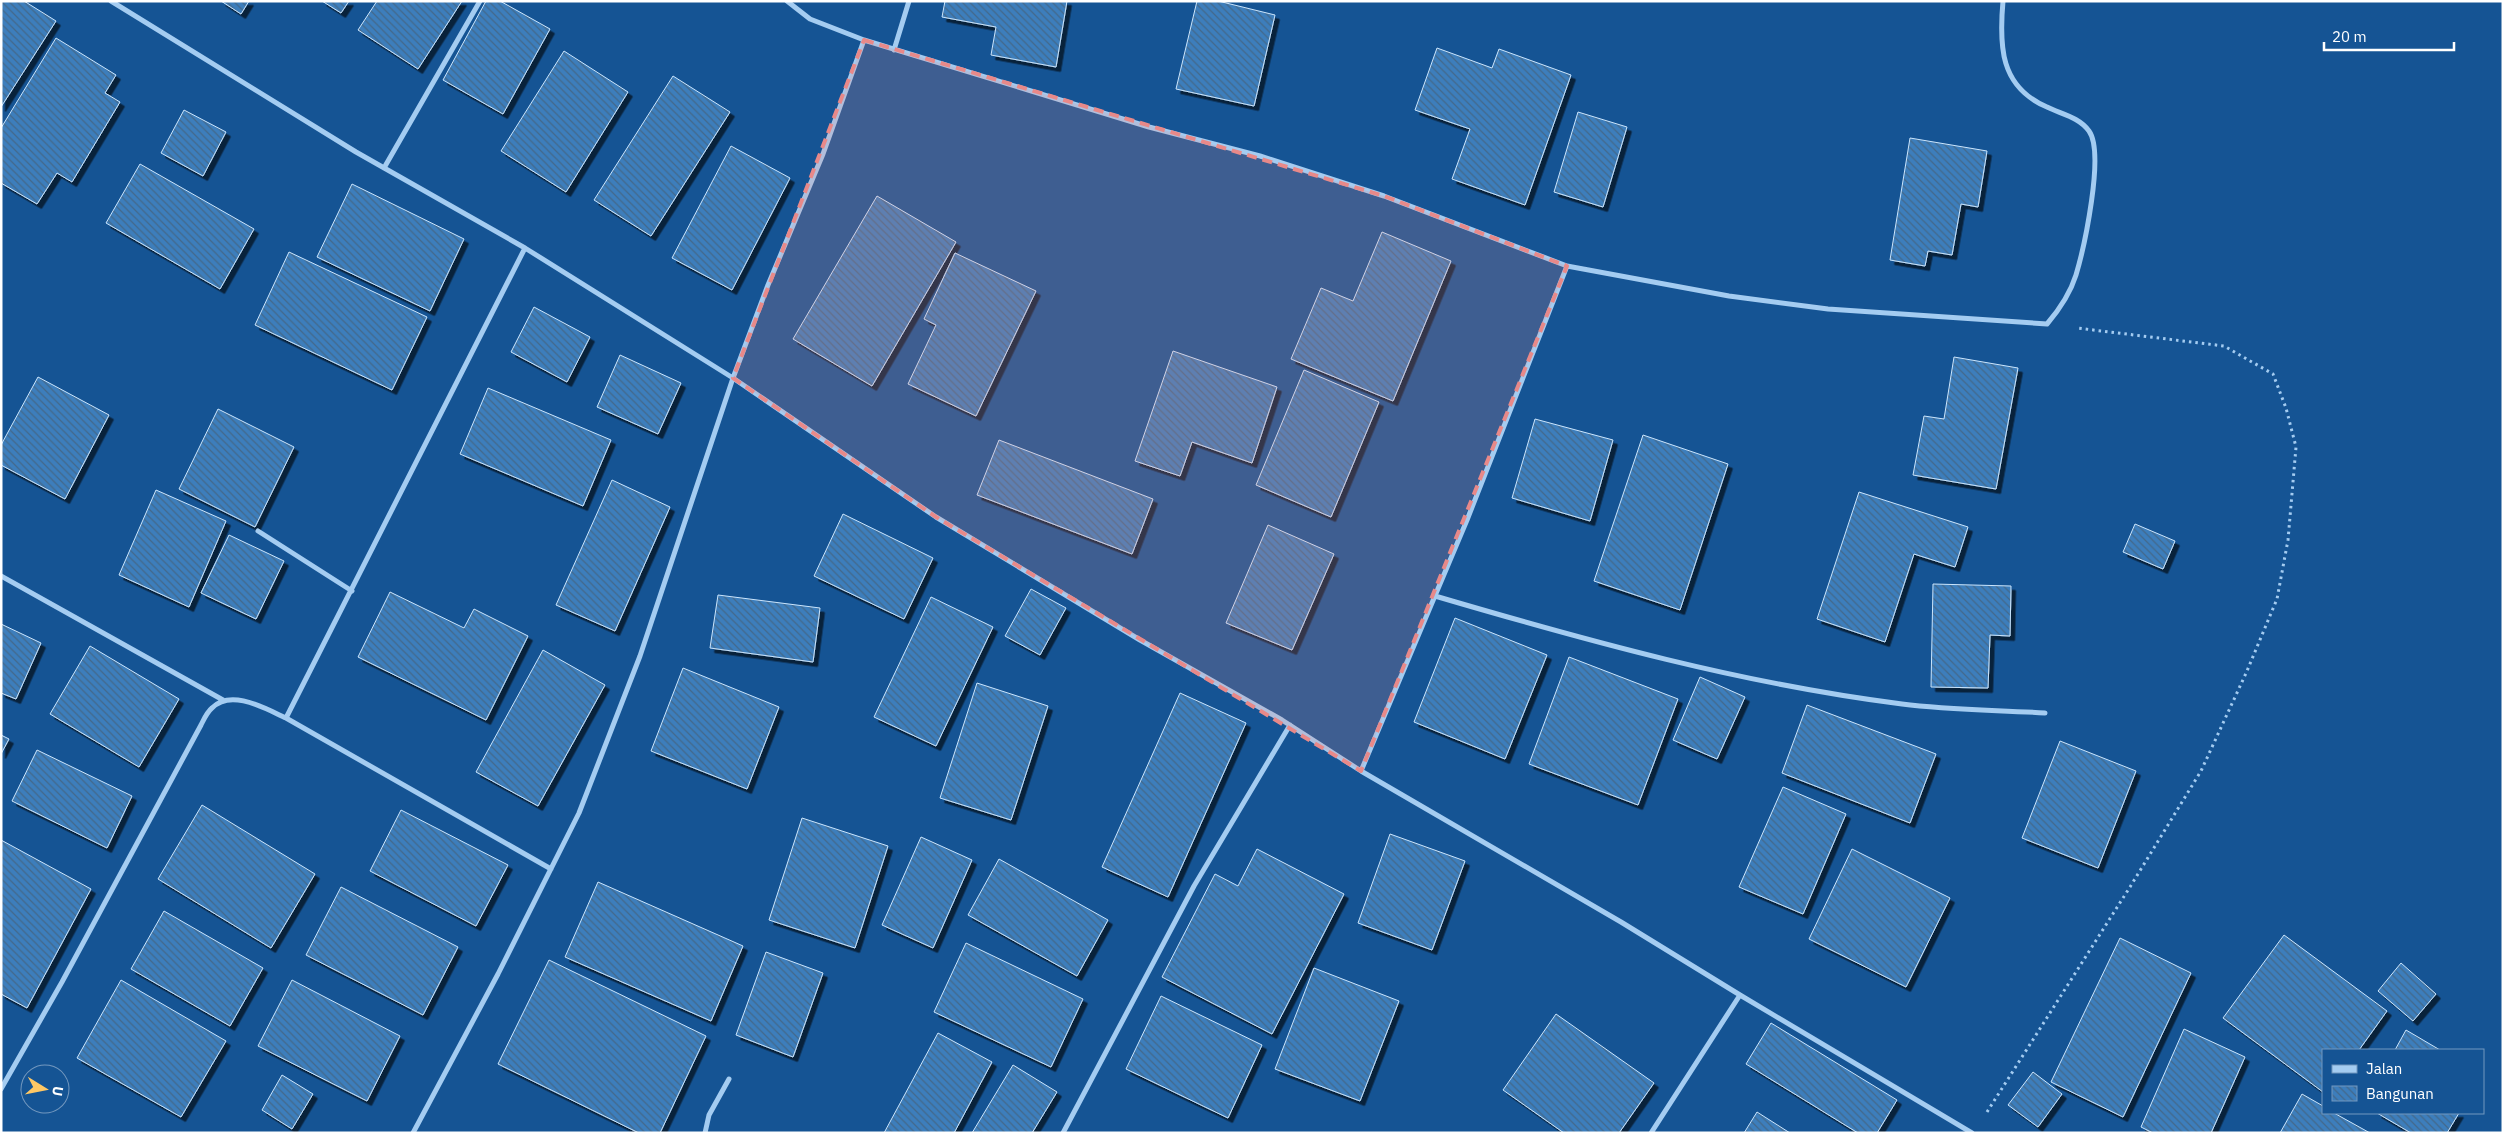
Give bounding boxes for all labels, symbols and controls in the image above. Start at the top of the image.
scale bar [2324,20,2454,52]
text: 20 m [2332,27,2367,46]
legend [2322,1049,2484,1114]
text: Jalan [2366,1059,2402,1078]
north arrow [20,1064,70,1114]
text: Bangunan [2366,1084,2434,1103]
text: U [48,1085,68,1098]

